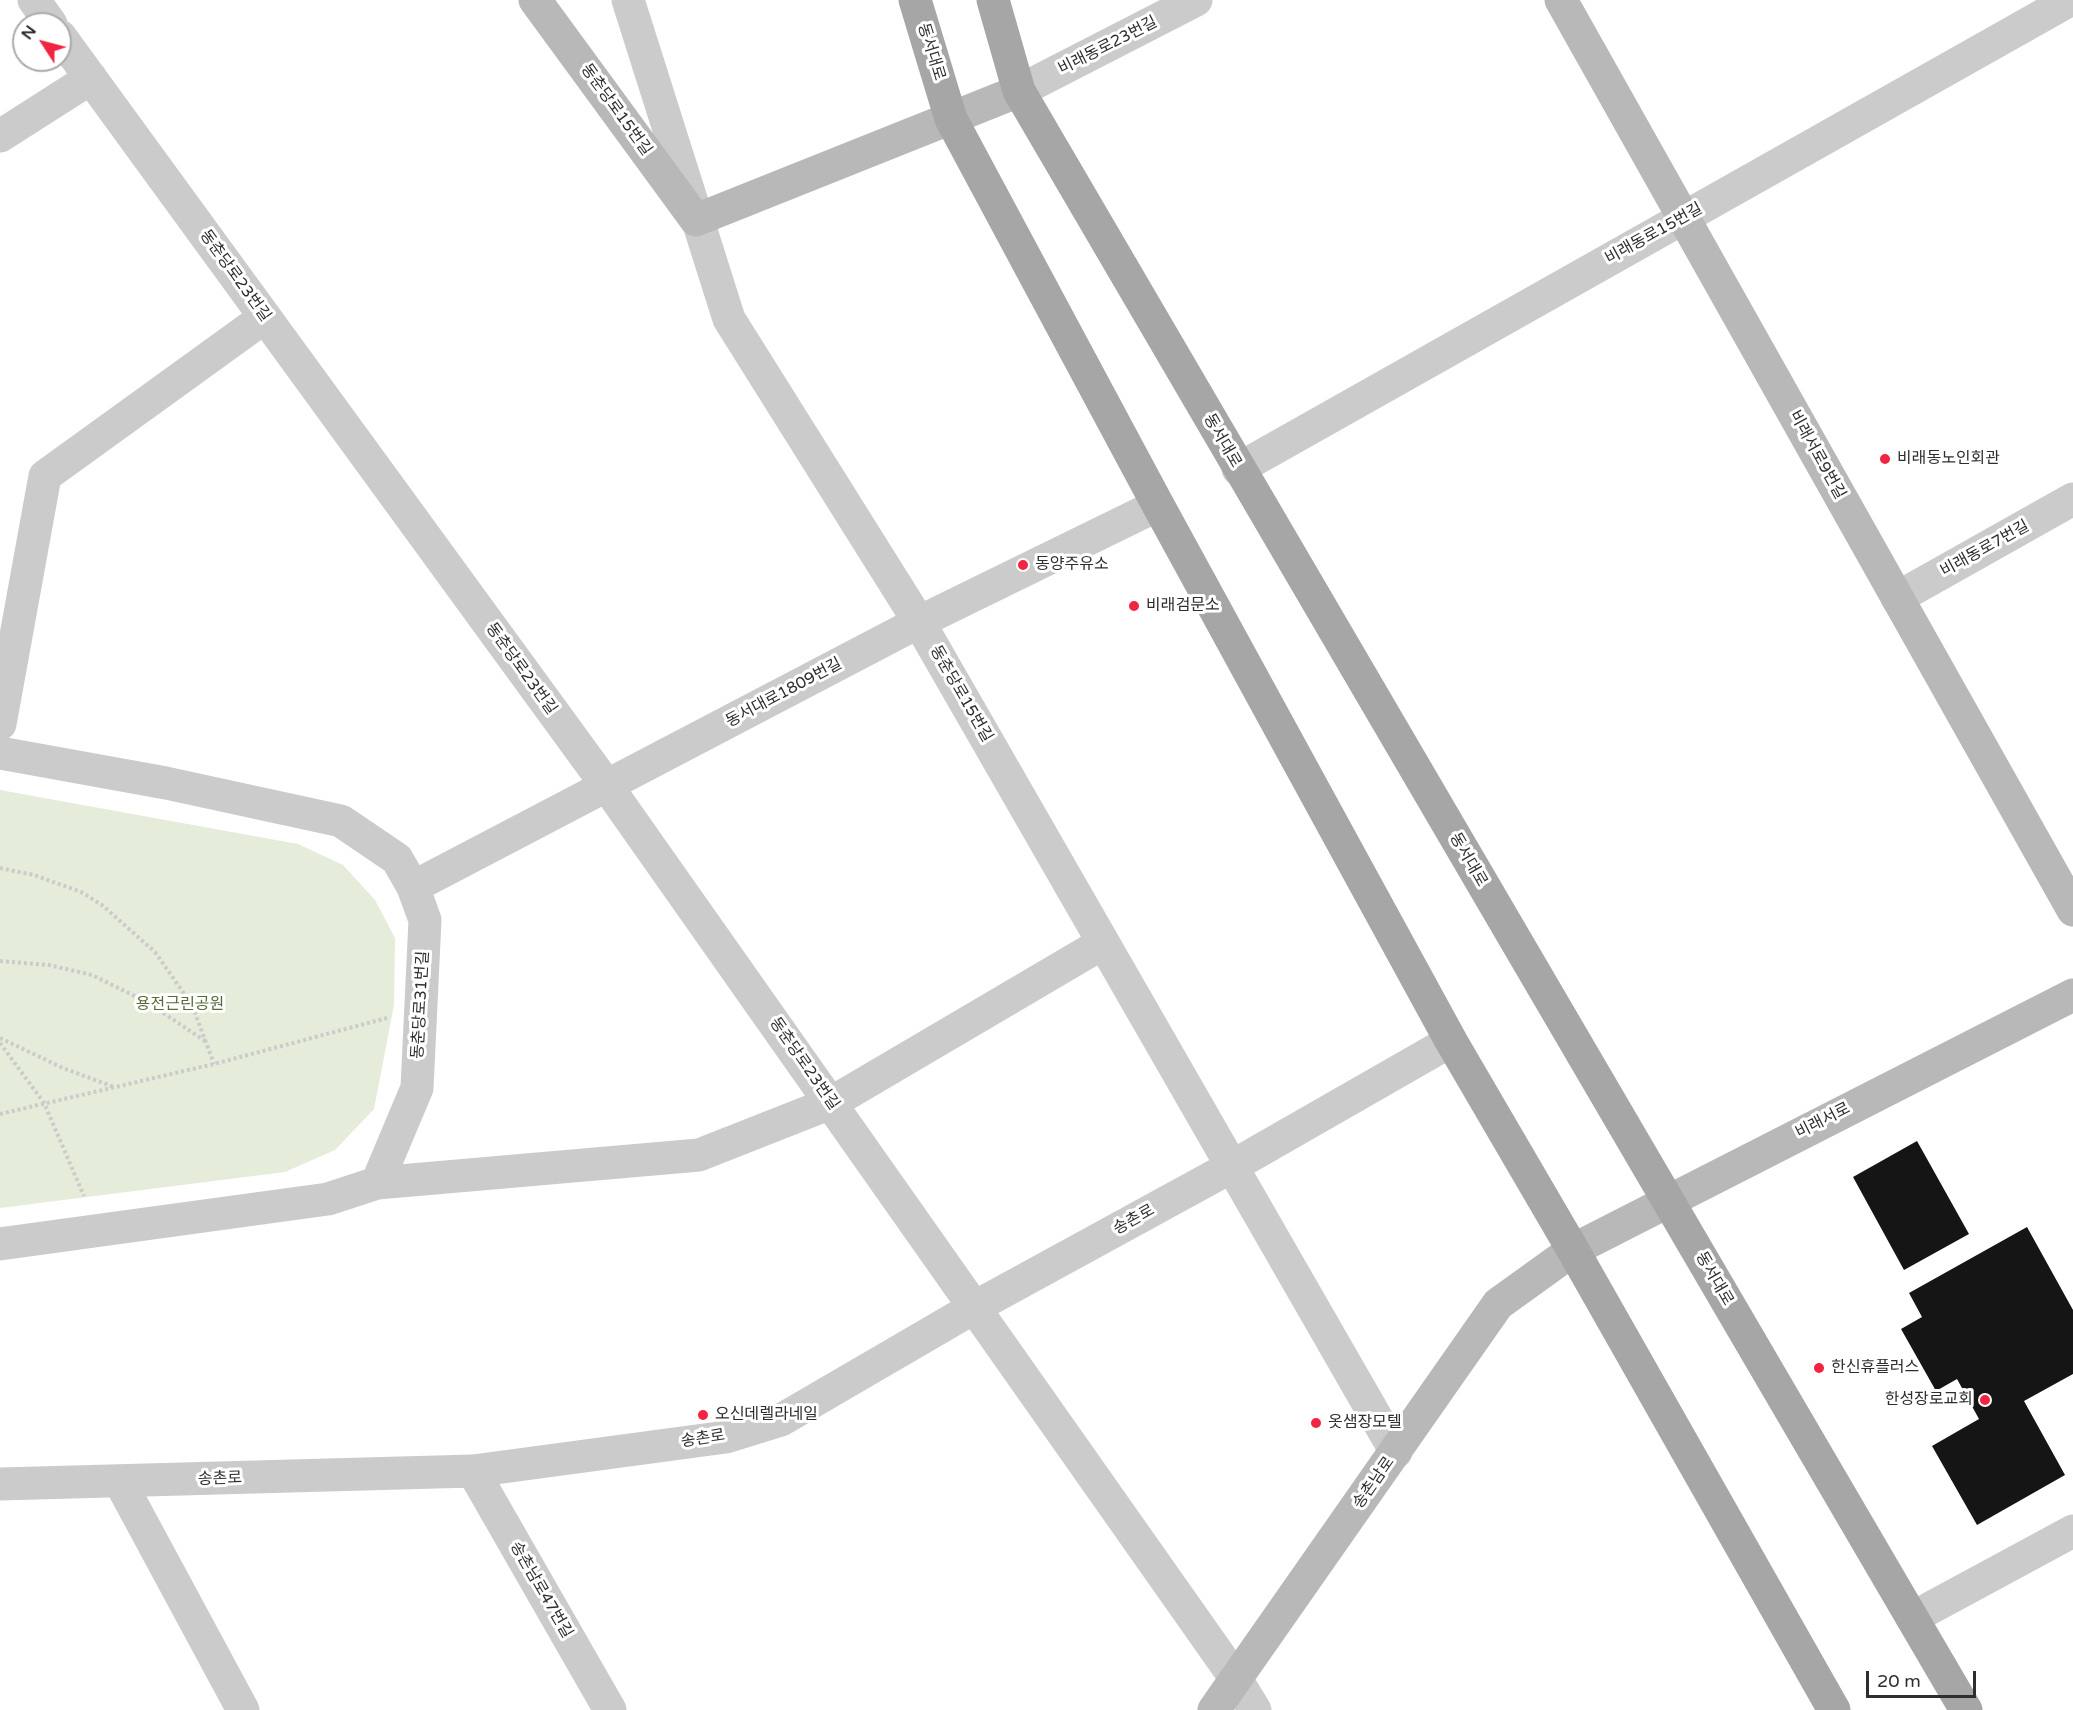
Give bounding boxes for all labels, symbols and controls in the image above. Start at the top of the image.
north arrow [12,12,72,72]
street label: 비래동로23번길 [1055,13,1161,79]
street label: 동서대로 [913,21,949,83]
text: N [17,22,41,44]
street label: 동춘당로15번길 [576,61,656,159]
street label: 비래동로15번길 [1602,199,1706,269]
street label: 동춘당로23번길 [195,227,275,325]
street label: 비래서로9번길 [1785,407,1849,503]
street label: 동서대로 [1199,411,1245,471]
place label: 비래동노인회관 [1897,449,2000,469]
marker: 비래동노인회관 [1878,452,1892,466]
street label: 비래동로7번길 [1937,517,2033,581]
place label: 동양주유소 [1035,555,1109,575]
marker: 동양주유소 [1016,558,1030,572]
place label: 비래검문소 [1146,596,1220,616]
marker: 비래검문소 [1127,599,1141,613]
street label: 동춘당로23번길 [481,620,561,718]
street label: 동춘당로15번길 [926,642,996,746]
street label: 동서대로1809번길 [723,654,845,732]
street label: 동서대로 [1445,830,1491,890]
street label: 동춘당로31번길 [409,950,433,1060]
park label: 용전근린공원 [136,995,224,1015]
street label: 동춘당로23번길 [765,1014,843,1114]
street label: 비래서로 [1792,1099,1854,1143]
street label: 송촌로 [1110,1201,1158,1239]
street label: 동서대로 [1691,1249,1737,1309]
place label: 한신휴플러스 [1831,1358,1919,1378]
marker: 한신휴플러스 [1812,1361,1826,1375]
place label: 한성장로교회 [1885,1390,1973,1410]
marker: 한성장로교회 [1978,1393,1992,1407]
place label: 오신데렐라네일 [715,1405,818,1425]
marker: 오신데렐라네일 [696,1408,710,1422]
place label: 옷샘장모텔 [1328,1413,1402,1433]
marker: 옷샘장모텔 [1309,1416,1323,1430]
street label: 송촌로 [680,1426,726,1452]
street label: 송촌남로 [1349,1453,1399,1513]
street label: 송촌로 [198,1469,242,1489]
street label: 송촌남로47번길 [506,1538,576,1642]
scale bar [1869,1659,1978,1697]
text: 20 m [1877,1670,1921,1692]

